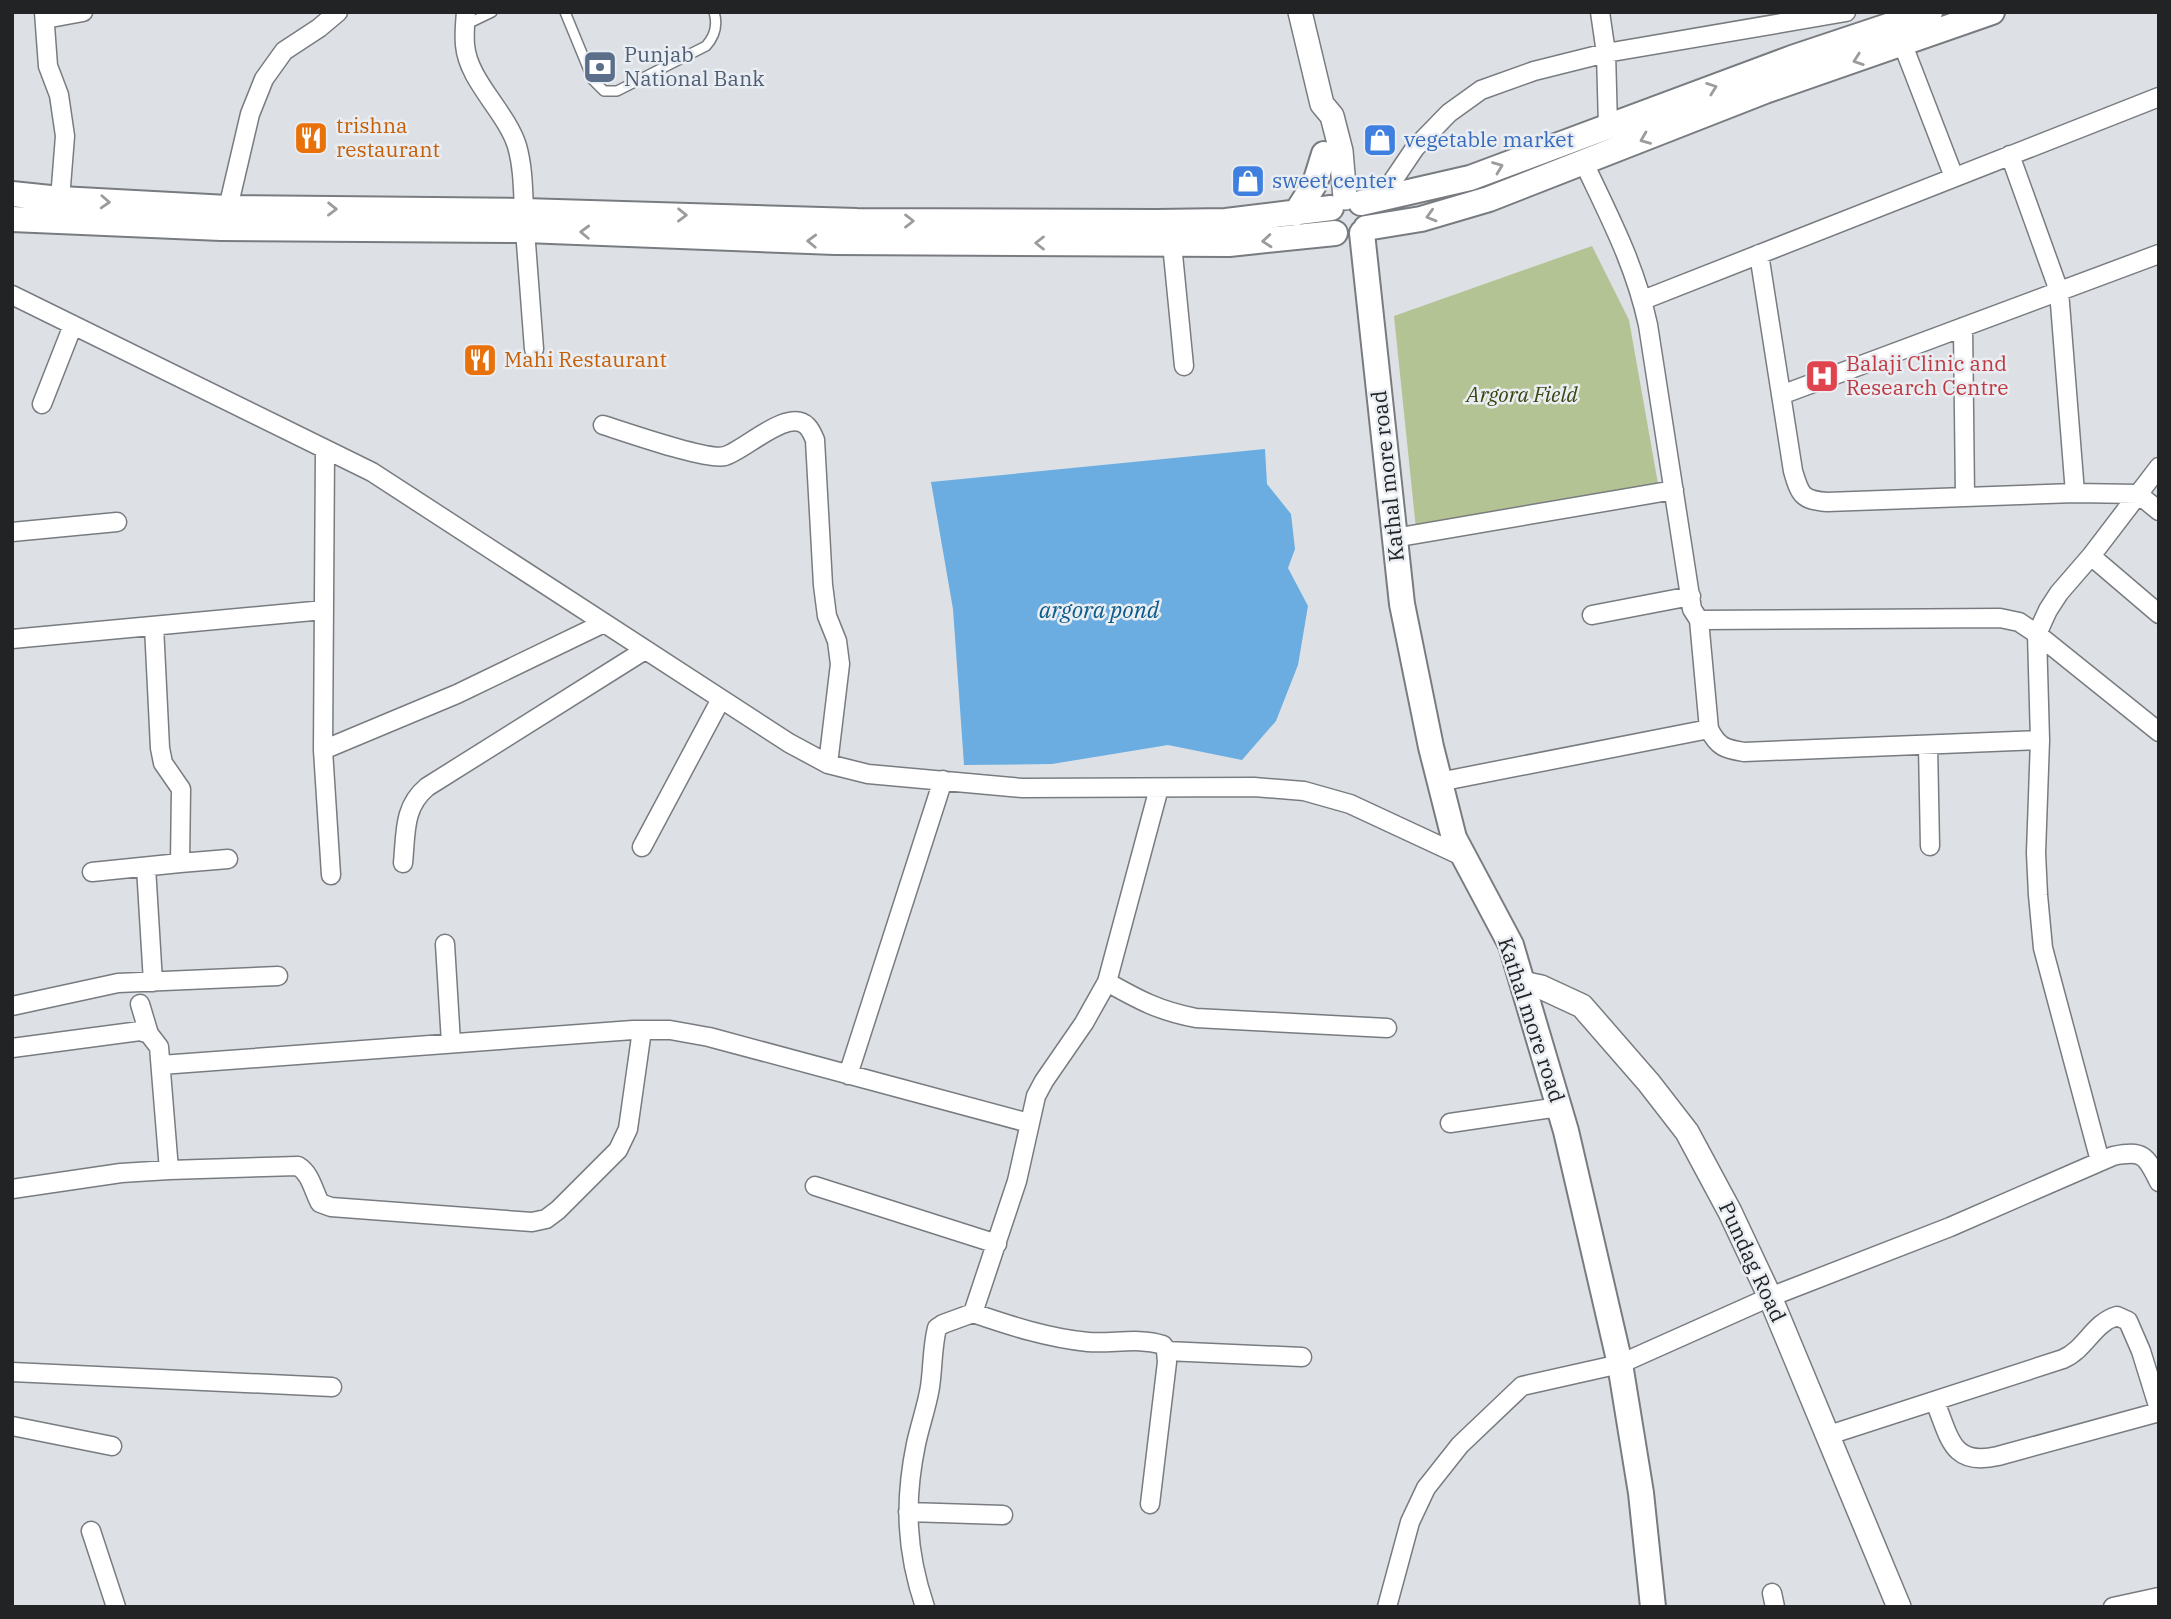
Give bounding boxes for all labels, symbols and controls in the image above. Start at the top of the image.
place label: Punjab National Bank [624,40,765,92]
bank icon: Punjab National Bank [581,48,619,86]
one-way arrow [1853,52,1865,66]
one-way arrow [1705,82,1717,96]
place label: trishna restaurant [336,111,440,163]
restaurant icon: trishna restaurant [292,119,330,157]
shop icon: vegetable market [1361,121,1399,159]
place label: vegetable market [1404,125,1574,153]
one-way arrow [1640,130,1652,144]
shop icon: sweet center [1229,162,1267,200]
one-way arrow [1492,162,1504,176]
place label: sweet center [1272,166,1397,194]
one-way arrow [99,194,110,209]
one-way arrow [327,201,338,217]
one-way arrow [677,207,688,223]
one-way arrow [1425,208,1437,222]
one-way arrow [904,214,915,229]
one-way arrow [579,225,590,240]
one-way arrow [807,233,818,248]
one-way arrow [1261,233,1272,248]
one-way arrow [1034,235,1045,251]
restaurant icon: Mahi Restaurant [461,341,499,379]
place label: Mahi Restaurant [504,345,667,373]
place label: Balaji Clinic and Research Centre [1846,349,2008,401]
hospital icon: Balaji Clinic and Research Centre [1803,357,1841,395]
park label: Argora Field [1464,380,1578,408]
street label: Kathal more road [1364,389,1410,563]
water label: argora pond [1039,594,1160,624]
street label: Kathal more road [1492,934,1572,1106]
street label: Pundag Road [1713,1197,1793,1327]

